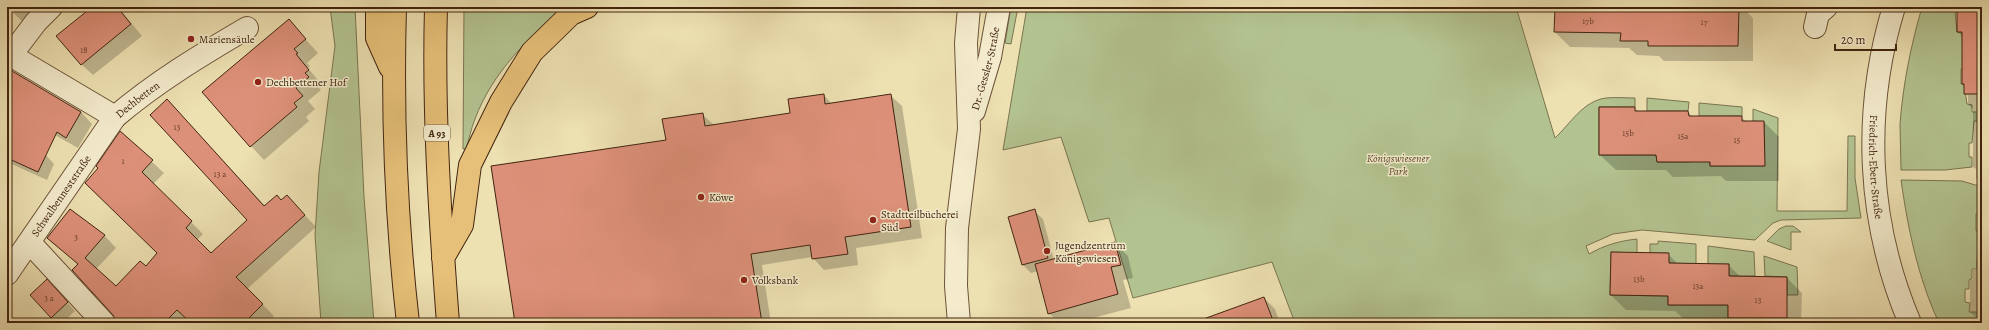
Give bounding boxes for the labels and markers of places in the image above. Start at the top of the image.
place label: Mariensäule [199,32,255,47]
marker: Mariensäule [186,34,196,44]
place label: Dechbettener Hof [266,75,348,90]
marker: Dechbettener Hof [253,77,263,87]
place label: Köwe [709,190,733,205]
marker: Köwe [696,192,706,202]
place label: Stadtteilbücherei Süd [881,207,959,235]
marker: Stadtteilbücherei Süd [868,215,878,225]
place label: Jugendzentrum Königswiesen [1055,238,1126,266]
marker: Jugendzentrum Königswiesen [1042,246,1052,256]
place label: Volksbank [751,273,799,288]
marker: Volksbank [739,275,749,285]

